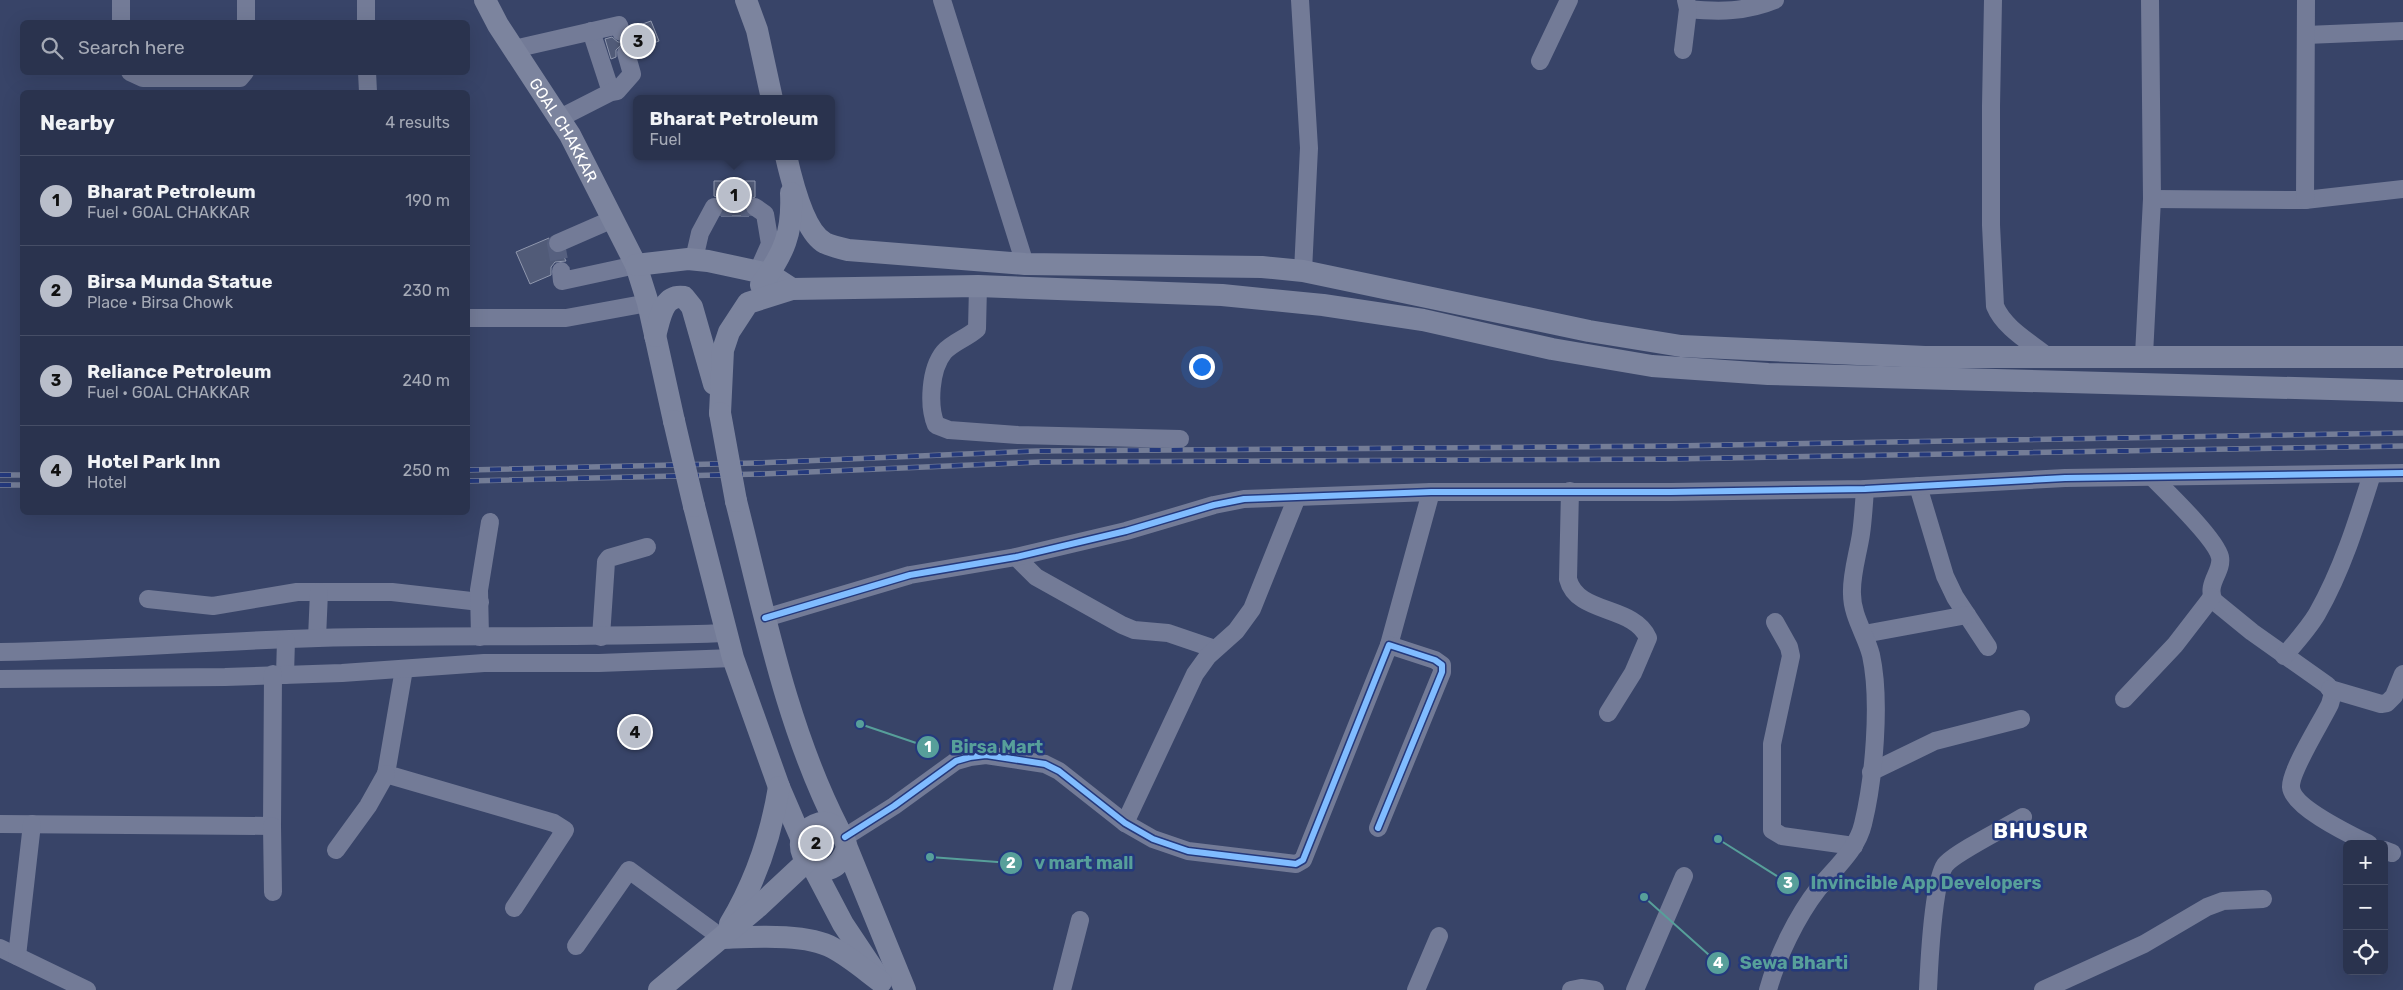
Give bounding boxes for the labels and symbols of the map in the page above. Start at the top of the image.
pin: 3 [622,22,654,60]
street label: GOAL CHAKKAR [525,74,601,185]
pin: 1 [718,176,750,214]
your location [1189,354,1215,380]
pin: 4 [619,713,651,751]
callout: Birsa Mart [916,731,1053,764]
text: Birsa Mart [951,736,1043,758]
text: 1 [924,738,932,756]
district label: BHUSUR [1993,818,2089,843]
pin: 2 [800,824,832,862]
callout: v mart mall [999,846,1143,879]
text: v mart mall [1034,852,1134,874]
text: 2 [1006,854,1016,872]
callout: Invincible App Developers [1776,866,2052,899]
text: Invincible App Developers [1811,872,2041,894]
text: 3 [1783,874,1793,892]
callout: Sewa Bharti [1705,947,1858,980]
text: Sewa Bharti [1740,952,1848,974]
text: 4 [1713,954,1723,972]

